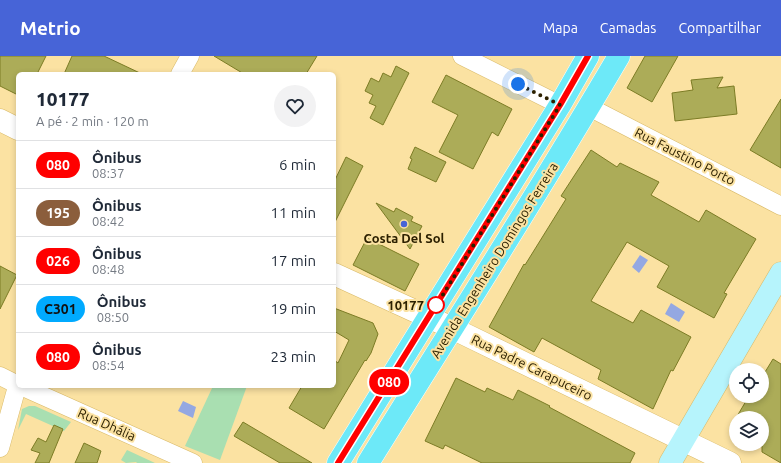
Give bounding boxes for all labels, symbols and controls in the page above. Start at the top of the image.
text: Metrio [20,17,81,39]
text: Mapa [543,20,578,36]
text: Camadas [600,20,656,36]
text: Compartilhar [678,20,761,36]
your location [508,74,528,94]
button: heart [274,85,316,127]
text: 10177 [36,88,90,110]
text: A pé · 2 min · 120 m [36,114,149,128]
street label: Rua Faustino Porto [633,125,737,187]
text: Ônibus [92,149,142,166]
text: 6 min [279,156,316,173]
text: 080 [46,157,70,173]
street label: Avenida Engenheiro Domingos Ferreira [428,160,560,360]
text: 08:37 [92,166,125,180]
text: Ônibus [92,197,142,214]
text: 11 min [270,204,316,221]
text: 195 [46,205,70,221]
text: 08:42 [92,214,125,228]
marker: Costa Del Sol [399,219,409,229]
place label: Costa Del Sol [364,231,444,245]
text: Ônibus [92,245,142,262]
text: 17 min [270,252,316,269]
text: 026 [46,253,70,269]
text: 08:48 [92,262,125,276]
text: Ônibus [97,293,146,310]
marker: 10177 [427,296,445,314]
place label: 10177 [387,298,424,312]
text: 19 min [270,300,316,317]
text: C301 [44,301,77,317]
text: 08:50 [97,310,129,324]
street label: Rua Padre Carapuceiro [469,332,595,402]
text: Ônibus [92,341,142,358]
text: 23 min [270,348,316,365]
text: 080 [46,349,70,365]
text: 08:54 [92,358,125,372]
map controls [729,363,769,451]
button: locate [729,363,769,403]
line badge: 080 [366,369,412,395]
text: 080 [377,374,401,390]
street label: Rua Dhália [76,405,138,443]
button: layers [729,411,769,451]

